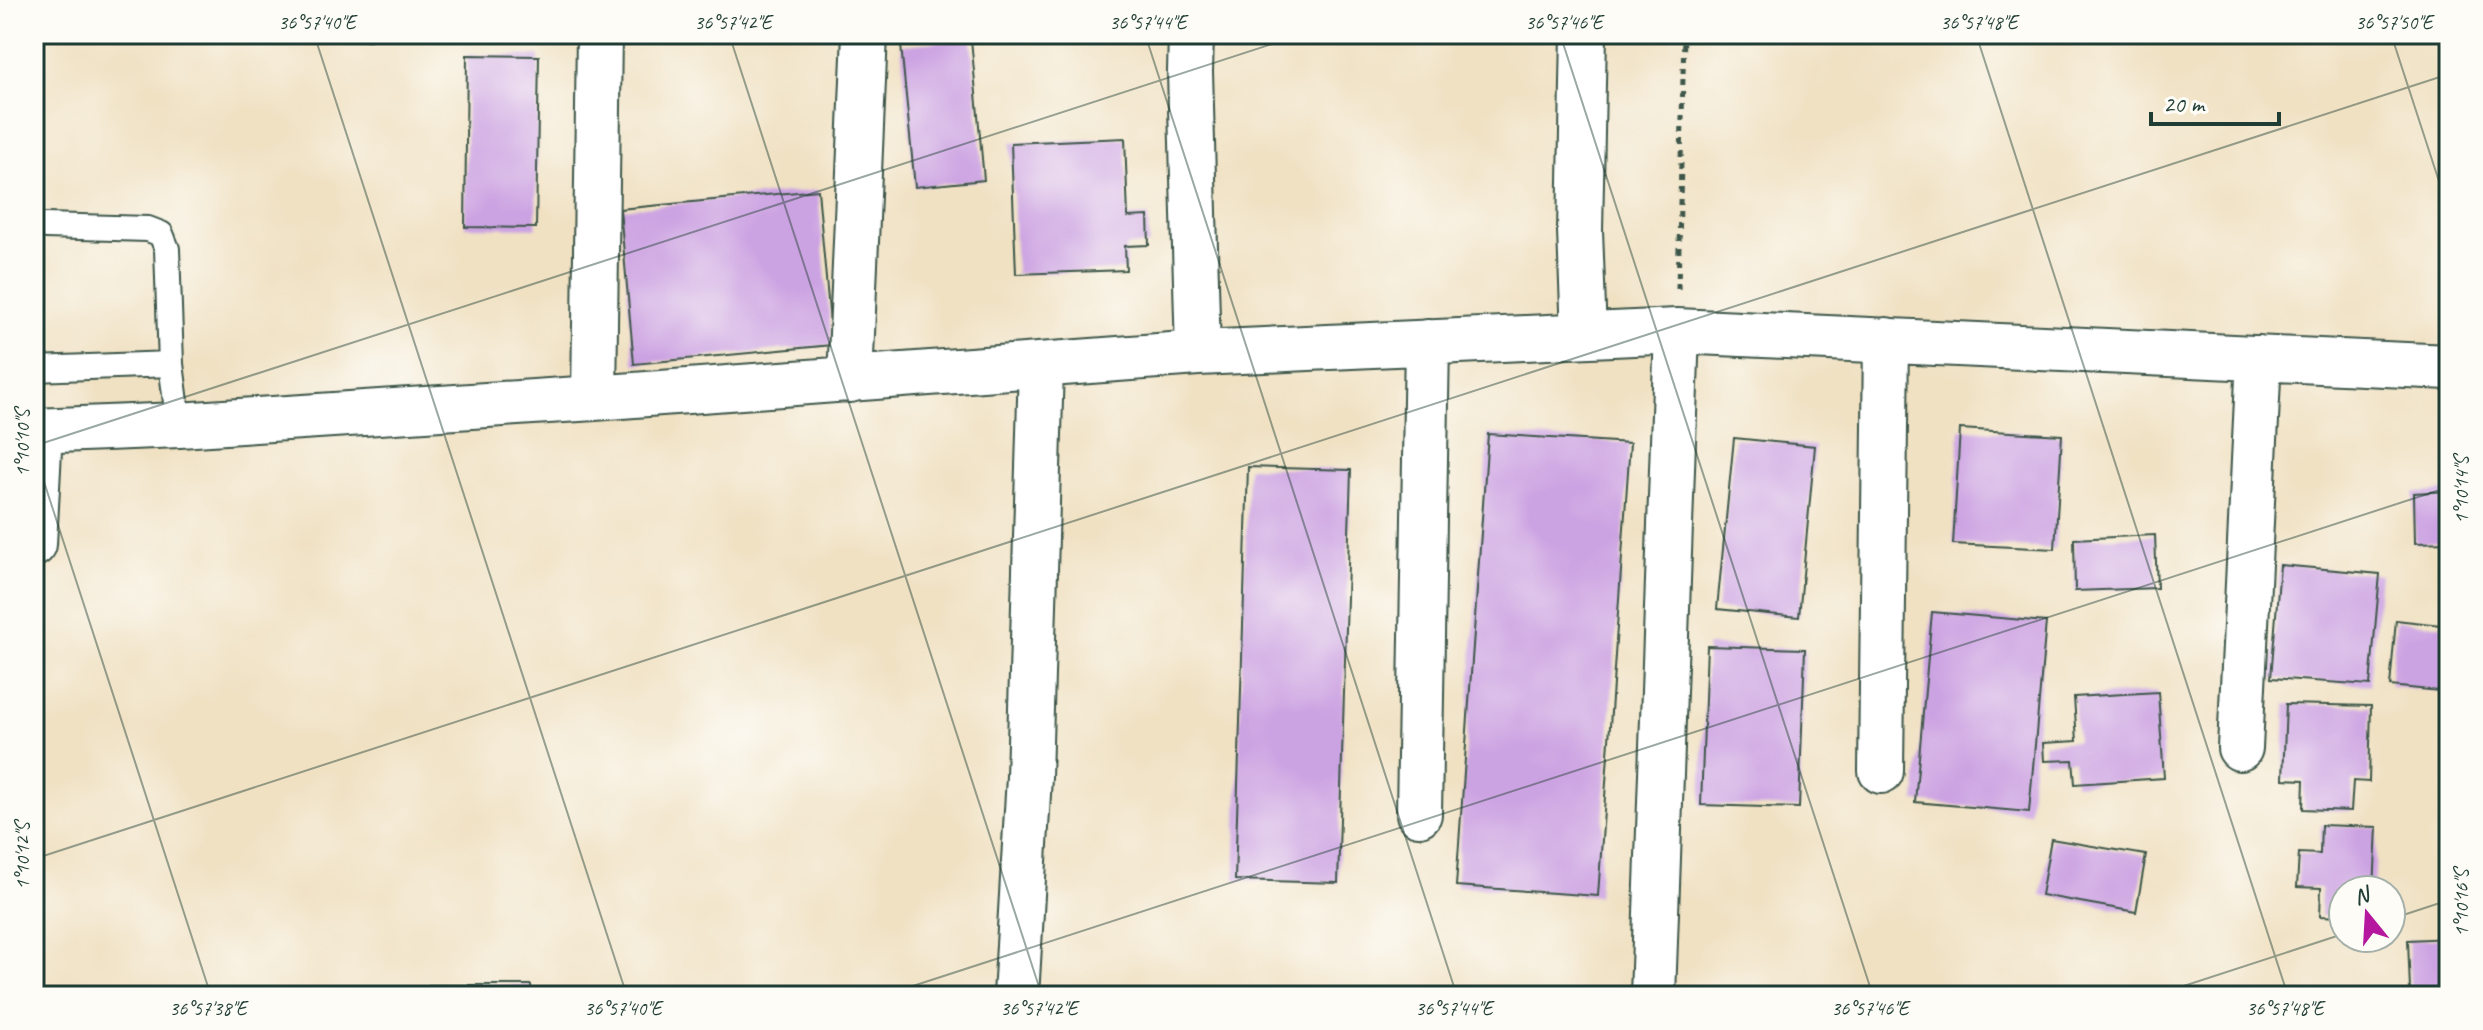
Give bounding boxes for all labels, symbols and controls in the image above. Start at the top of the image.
text: 36°57'40"E [278,10,358,35]
text: 36°57'42"E [694,10,774,35]
text: 36°57'44"E [1109,10,1189,35]
text: 36°57'46"E [1525,10,1605,35]
text: 36°57'48"E [1940,10,2020,35]
text: 36°57'50"E [2355,10,2435,35]
scale bar [2151,76,2279,126]
text: 20 m [2163,89,2206,119]
text: 1°10'10"S [10,405,35,477]
text: 1°10'14"S [2449,452,2474,524]
text: 1°10'12"S [10,818,35,890]
text: 1°10'16"S [2449,865,2474,937]
north arrow [2327,874,2407,954]
text: N [2350,879,2375,911]
text: 36°57'38"E [169,996,249,1021]
text: 36°57'40"E [584,996,664,1021]
text: 36°57'42"E [1000,996,1080,1021]
text: 36°57'44"E [1415,996,1495,1021]
text: 36°57'46"E [1831,996,1911,1021]
text: 36°57'48"E [2246,996,2326,1021]

